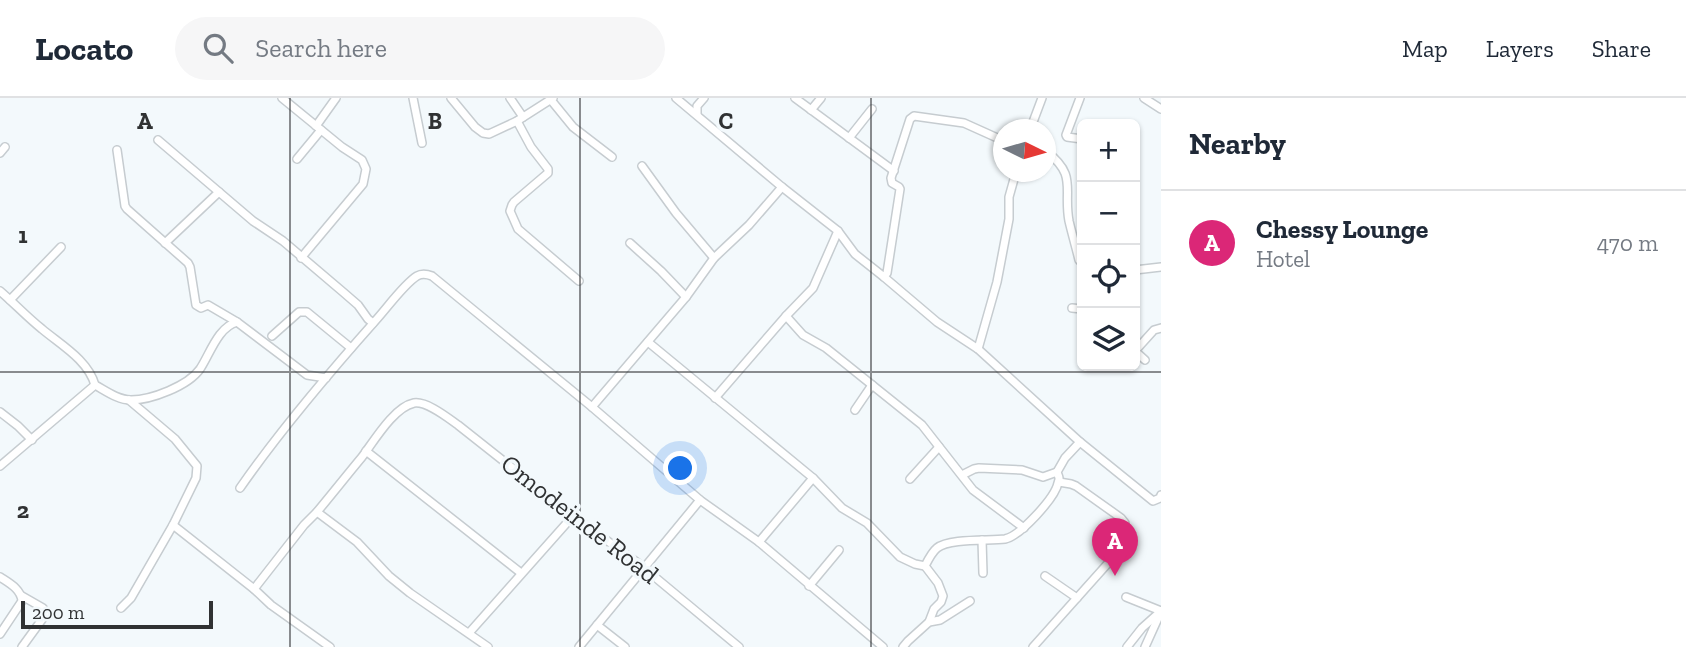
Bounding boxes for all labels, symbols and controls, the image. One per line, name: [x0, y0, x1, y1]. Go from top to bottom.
search box: [175, 17, 665, 80]
text: Locato: [35, 29, 133, 68]
icon: search: [199, 29, 237, 67]
text: Search here: [255, 32, 387, 64]
text: Map: [1402, 34, 1448, 63]
text: Layers: [1486, 34, 1554, 63]
text: Share: [1592, 34, 1651, 63]
text: A: [137, 107, 153, 135]
text: B: [428, 107, 442, 135]
text: C: [719, 107, 733, 135]
north arrow: [993, 119, 1056, 182]
map controls: [1077, 119, 1140, 371]
button: +: [1077, 119, 1140, 182]
text: Nearby: [1189, 126, 1286, 162]
button: −: [1077, 182, 1140, 245]
text: Chessy Lounge: [1256, 213, 1428, 245]
text: 1: [18, 221, 28, 249]
text: A: [1204, 229, 1220, 257]
text: 470 m: [1597, 229, 1658, 257]
button: locate: [1077, 245, 1140, 308]
text: Hotel: [1256, 245, 1310, 273]
button: layers: [1077, 308, 1140, 371]
street label: Omodeinde Road: [495, 447, 665, 591]
your location: [663, 451, 697, 485]
text: 2: [17, 496, 29, 524]
pin: A: [1092, 518, 1138, 576]
scale bar: [21, 598, 214, 630]
text: 200 m: [32, 601, 84, 624]

